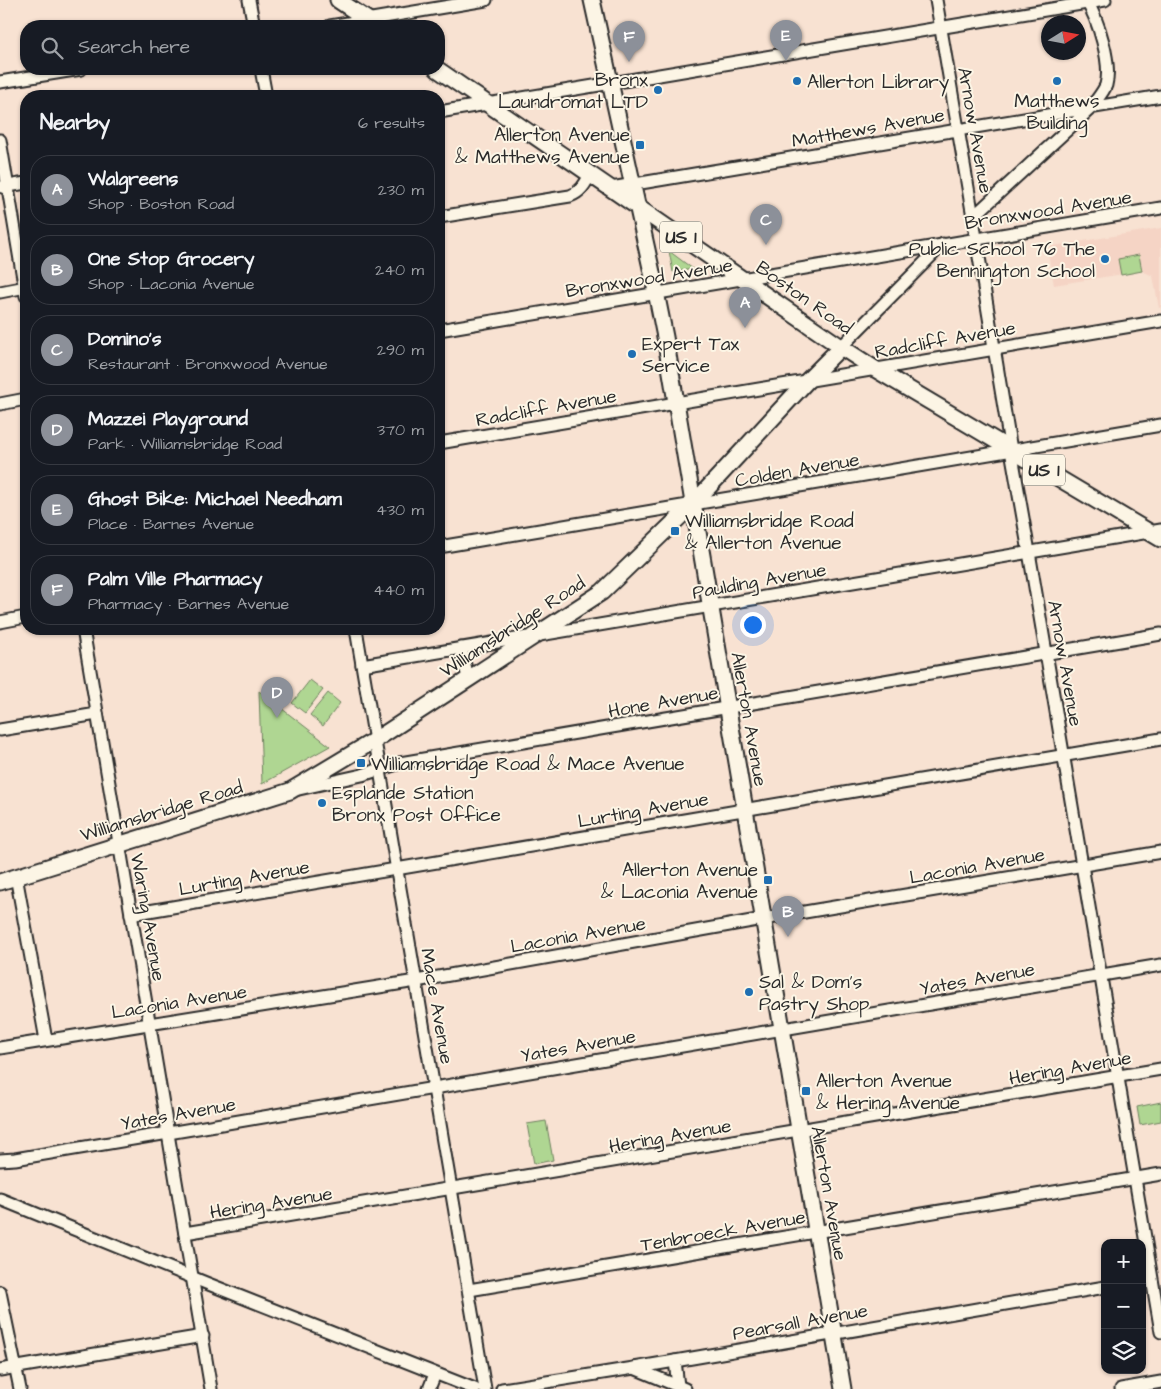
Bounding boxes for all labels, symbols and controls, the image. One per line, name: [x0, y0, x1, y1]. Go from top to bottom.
north arrow: [1041, 15, 1086, 60]
search box: [20, 20, 445, 75]
pin: E: [770, 20, 802, 61]
pin: F: [613, 21, 645, 62]
icon: search: [38, 34, 66, 62]
text: Search here: [78, 34, 190, 61]
street label: Arnow Avenue: [950, 65, 999, 195]
place label: Bronx Laundromat LTD: [498, 67, 648, 116]
place label: Allerton Library: [807, 69, 950, 97]
marker: Allerton Library: [791, 75, 803, 87]
marker: Matthews Building: [1051, 75, 1063, 87]
marker: Bronx Laundromat LTD: [652, 84, 664, 96]
place label: Matthews Building: [1014, 88, 1100, 138]
street label: Matthews Avenue: [790, 102, 947, 155]
text: Nearby: [40, 108, 110, 137]
text: 6 results: [358, 112, 425, 134]
place label: Allerton Avenue & Matthews Avenue: [455, 122, 630, 171]
marker: Allerton Avenue & Matthews Avenue: [634, 139, 646, 151]
text: Walgreens: [88, 166, 178, 193]
text: A: [52, 179, 62, 201]
text: 230 m: [378, 179, 424, 201]
street label: Bronxwood Avenue: [963, 184, 1134, 237]
text: Shop · Boston Road: [88, 193, 234, 215]
pin: C: [750, 204, 782, 245]
road number: US 1: [660, 222, 702, 252]
place label: Public School 76 The Bennington School: [909, 236, 1095, 286]
text: One Stop Grocery: [88, 246, 254, 273]
street label: Bronxwood Avenue: [564, 252, 735, 305]
marker: Public School 76 The Bennington School: [1099, 253, 1111, 265]
street label: Boston Road: [750, 255, 858, 342]
text: B: [51, 259, 63, 281]
text: 240 m: [375, 259, 424, 281]
text: Shop · Laconia Avenue: [88, 273, 254, 295]
pin: A: [729, 287, 761, 328]
street label: Radcliff Avenue: [873, 315, 1018, 366]
text: Domino's: [88, 326, 161, 353]
place label: Expert Tax Service: [642, 331, 739, 380]
text: C: [51, 339, 63, 361]
text: 290 m: [377, 339, 424, 361]
marker: Expert Tax Service: [626, 348, 638, 360]
text: Restaurant · Bronxwood Avenue: [88, 353, 328, 375]
street label: Radcliff Avenue: [474, 383, 619, 434]
text: Mazzei Playground: [88, 406, 248, 433]
text: D: [52, 419, 62, 441]
text: 370 m: [377, 419, 424, 441]
text: Park · Williamsbridge Road: [88, 433, 282, 455]
street label: Colden Avenue: [733, 446, 862, 495]
road number: US 1: [1023, 454, 1065, 486]
text: Ghost Bike: Michael Needham: [88, 486, 342, 513]
text: E: [52, 499, 62, 521]
text: 430 m: [376, 499, 424, 521]
place label: Williamsbridge Road & Allerton Avenue: [685, 508, 854, 557]
text: Place · Barnes Avenue: [88, 513, 254, 535]
marker: Williamsbridge Road & Allerton Avenue: [669, 525, 681, 537]
street label: Paulding Avenue: [690, 556, 829, 608]
text: Palm Ville Pharmacy: [88, 566, 262, 593]
street label: Williamsbridge Road: [435, 570, 592, 685]
text: F: [51, 579, 63, 601]
text: 440 m: [373, 579, 424, 601]
text: Pharmacy · Barnes Avenue: [88, 593, 289, 615]
street label: Arnow Avenue: [1040, 598, 1089, 728]
your location: [740, 612, 766, 638]
street label: Allerton Avenue: [723, 650, 774, 789]
pin: D: [261, 677, 293, 718]
street label: Hone Avenue: [606, 680, 720, 725]
place label: Williamsbridge Road & Mace Avenue: [371, 751, 685, 779]
marker: Williamsbridge Road & Mace Avenue: [355, 757, 367, 769]
street label: Williamsbridge Road: [77, 774, 247, 850]
place label: Esplande Station Bronx Post Office: [332, 780, 501, 829]
street label: Lurting Avenue: [576, 786, 711, 836]
marker: Esplande Station Bronx Post Office: [316, 797, 328, 809]
street label: Laconia Avenue: [907, 841, 1047, 892]
street label: Waring Avenue: [122, 851, 172, 984]
street label: Lurting Avenue: [177, 854, 312, 904]
place label: Allerton Avenue & Laconia Avenue: [601, 857, 758, 906]
marker: Allerton Avenue & Laconia Avenue: [762, 874, 774, 886]
pin: B: [772, 896, 804, 937]
street label: Laconia Avenue: [508, 910, 648, 961]
street label: Mace Avenue: [413, 946, 460, 1066]
street label: Yates Avenue: [917, 956, 1037, 1003]
place label: Sal & Dom's Pastry Shop: [759, 969, 870, 1019]
street label: Laconia Avenue: [110, 978, 249, 1027]
marker: Sal & Dom's Pastry Shop: [743, 986, 755, 998]
street label: Yates Avenue: [518, 1023, 638, 1070]
street label: Hering Avenue: [1007, 1044, 1134, 1094]
place label: Allerton Avenue & Hering Avenue: [816, 1068, 960, 1118]
marker: Allerton Avenue & Hering Avenue: [800, 1085, 812, 1097]
street label: Yates Avenue: [118, 1091, 238, 1138]
street label: Hering Avenue: [607, 1112, 734, 1162]
street label: Allerton Avenue: [803, 1124, 854, 1263]
street label: Hering Avenue: [208, 1180, 335, 1227]
street label: Tenbroeck Avenue: [639, 1204, 808, 1259]
map controls: [1101, 1239, 1146, 1374]
button: +: [1101, 1239, 1146, 1284]
button: −: [1101, 1284, 1146, 1329]
street label: Pearsall Avenue: [730, 1297, 870, 1348]
button: layers: [1101, 1329, 1146, 1374]

